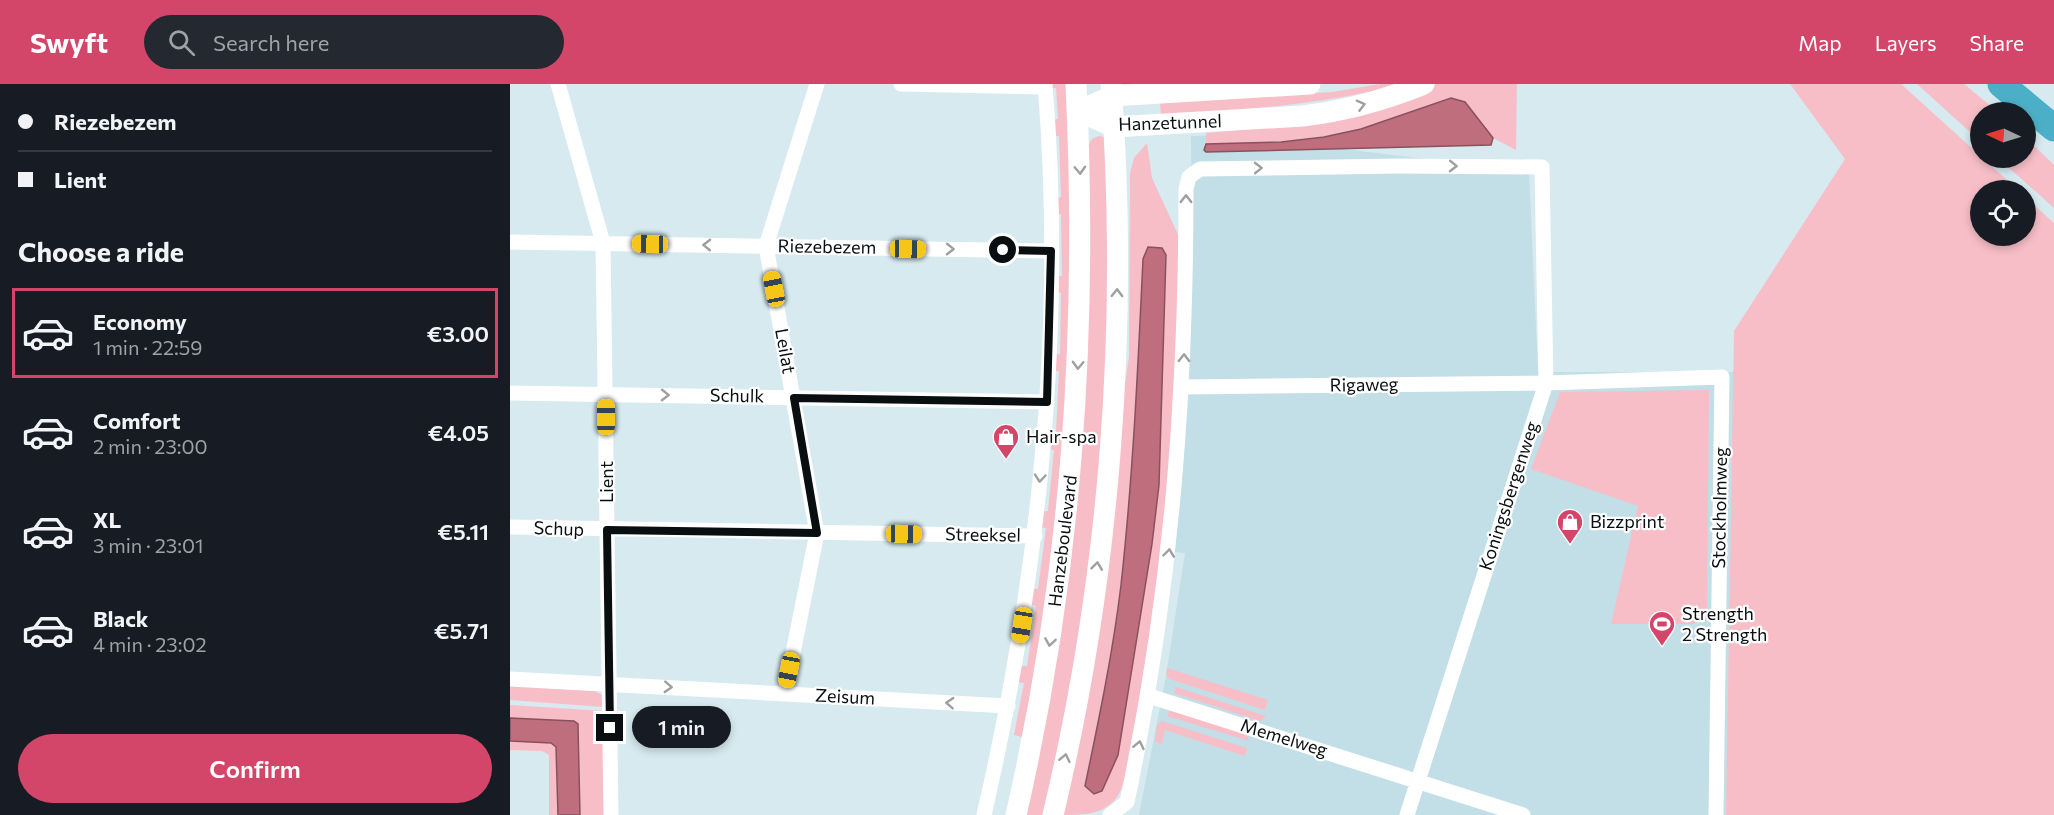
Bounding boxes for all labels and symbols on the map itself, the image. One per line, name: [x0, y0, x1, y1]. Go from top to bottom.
one-way arrow: [1356, 100, 1366, 113]
north arrow: [1970, 102, 2036, 168]
street label: Hanzetunnel: [1118, 109, 1222, 135]
one-way arrow: [1449, 160, 1458, 173]
one-way arrow: [1254, 162, 1263, 174]
one-way arrow: [1074, 165, 1086, 174]
one-way arrow: [1180, 194, 1192, 203]
street label: Riezebezem: [777, 234, 877, 258]
car: [632, 235, 668, 253]
route start: [989, 236, 1016, 263]
one-way arrow: [703, 239, 712, 251]
car: [890, 240, 926, 258]
one-way arrow: [946, 243, 955, 256]
car: [762, 270, 786, 308]
one-way arrow: [1111, 288, 1123, 297]
street label: Leilat: [771, 326, 801, 375]
one-way arrow: [1178, 354, 1190, 363]
one-way arrow: [1072, 360, 1085, 369]
street label: Rigaweg: [1329, 372, 1399, 396]
street label: Schulk: [710, 384, 765, 406]
one-way arrow: [660, 389, 669, 401]
car: [597, 399, 615, 435]
street label: Koningsbergenweg: [1474, 418, 1543, 573]
shop icon: Hair-spa: [991, 422, 1021, 460]
place label: Hair-spa: [1026, 425, 1097, 447]
street label: Stockholmweg: [1707, 447, 1731, 569]
street label: Lient: [595, 461, 617, 503]
one-way arrow: [1034, 474, 1047, 483]
street label: Hanzeboulevard: [1043, 474, 1081, 608]
shop icon: Bizzprint: [1555, 507, 1585, 545]
place label: Bizzprint: [1590, 510, 1664, 532]
street label: Schup: [533, 516, 585, 540]
street label: Streeksel: [945, 522, 1021, 546]
car: [886, 525, 922, 543]
one-way arrow: [1163, 548, 1175, 557]
one-way arrow: [1090, 561, 1103, 570]
place label: Strength 2 Strength: [1682, 602, 1767, 645]
car: [1010, 606, 1034, 644]
sports icon: Strength 2 Strength: [1647, 609, 1677, 647]
one-way arrow: [1045, 637, 1057, 647]
car: [777, 651, 801, 689]
one-way arrow: [663, 681, 672, 694]
street label: Zeisum: [814, 683, 876, 709]
one-way arrow: [945, 696, 954, 709]
callout: 1 min: [631, 707, 730, 749]
street label: Memelweg: [1238, 713, 1331, 761]
route end: [596, 714, 623, 741]
one-way arrow: [1132, 740, 1145, 750]
one-way arrow: [1058, 753, 1071, 763]

